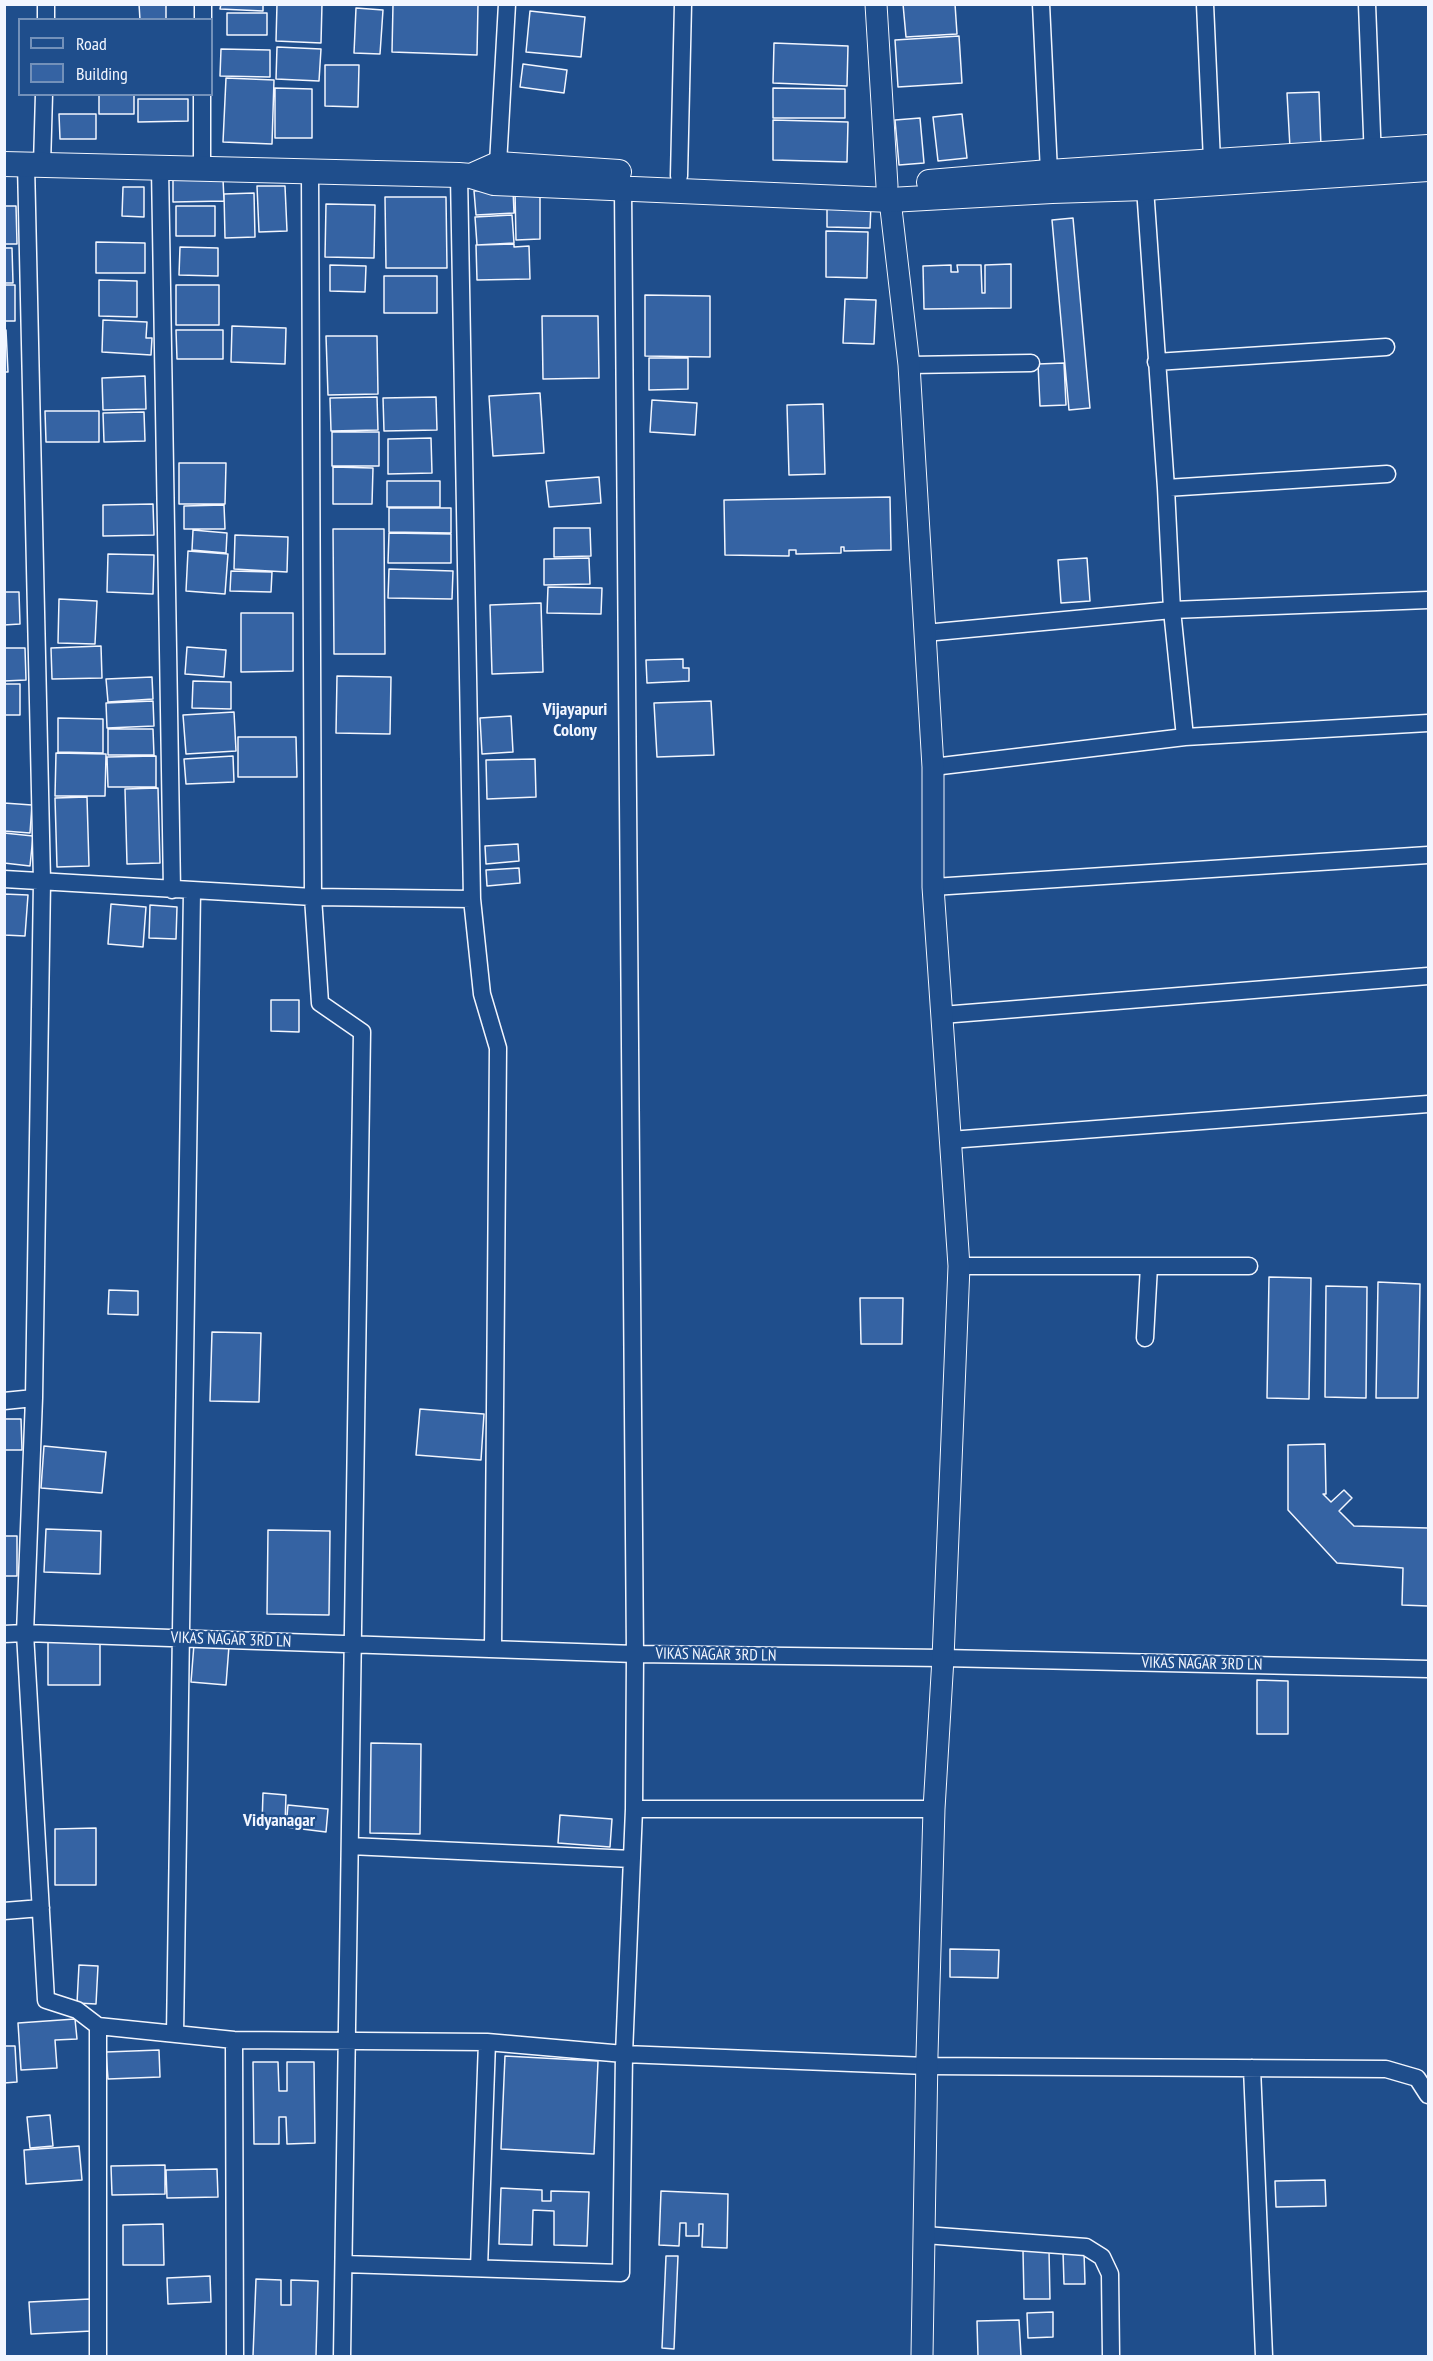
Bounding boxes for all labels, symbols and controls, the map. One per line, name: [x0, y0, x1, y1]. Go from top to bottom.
legend: [18, 18, 213, 96]
text: Road: [76, 32, 107, 55]
text: Building: [76, 62, 128, 85]
district label: Vijayapuri Colony: [543, 699, 607, 742]
street label: VIKAS NAGAR 3RD LN: [170, 1628, 292, 1652]
street label: VIKAS NAGAR 3RD LN: [655, 1644, 777, 1666]
street label: VIKAS NAGAR 3RD LN: [1141, 1653, 1263, 1675]
district label: Vidyanagar: [243, 1810, 315, 1832]

